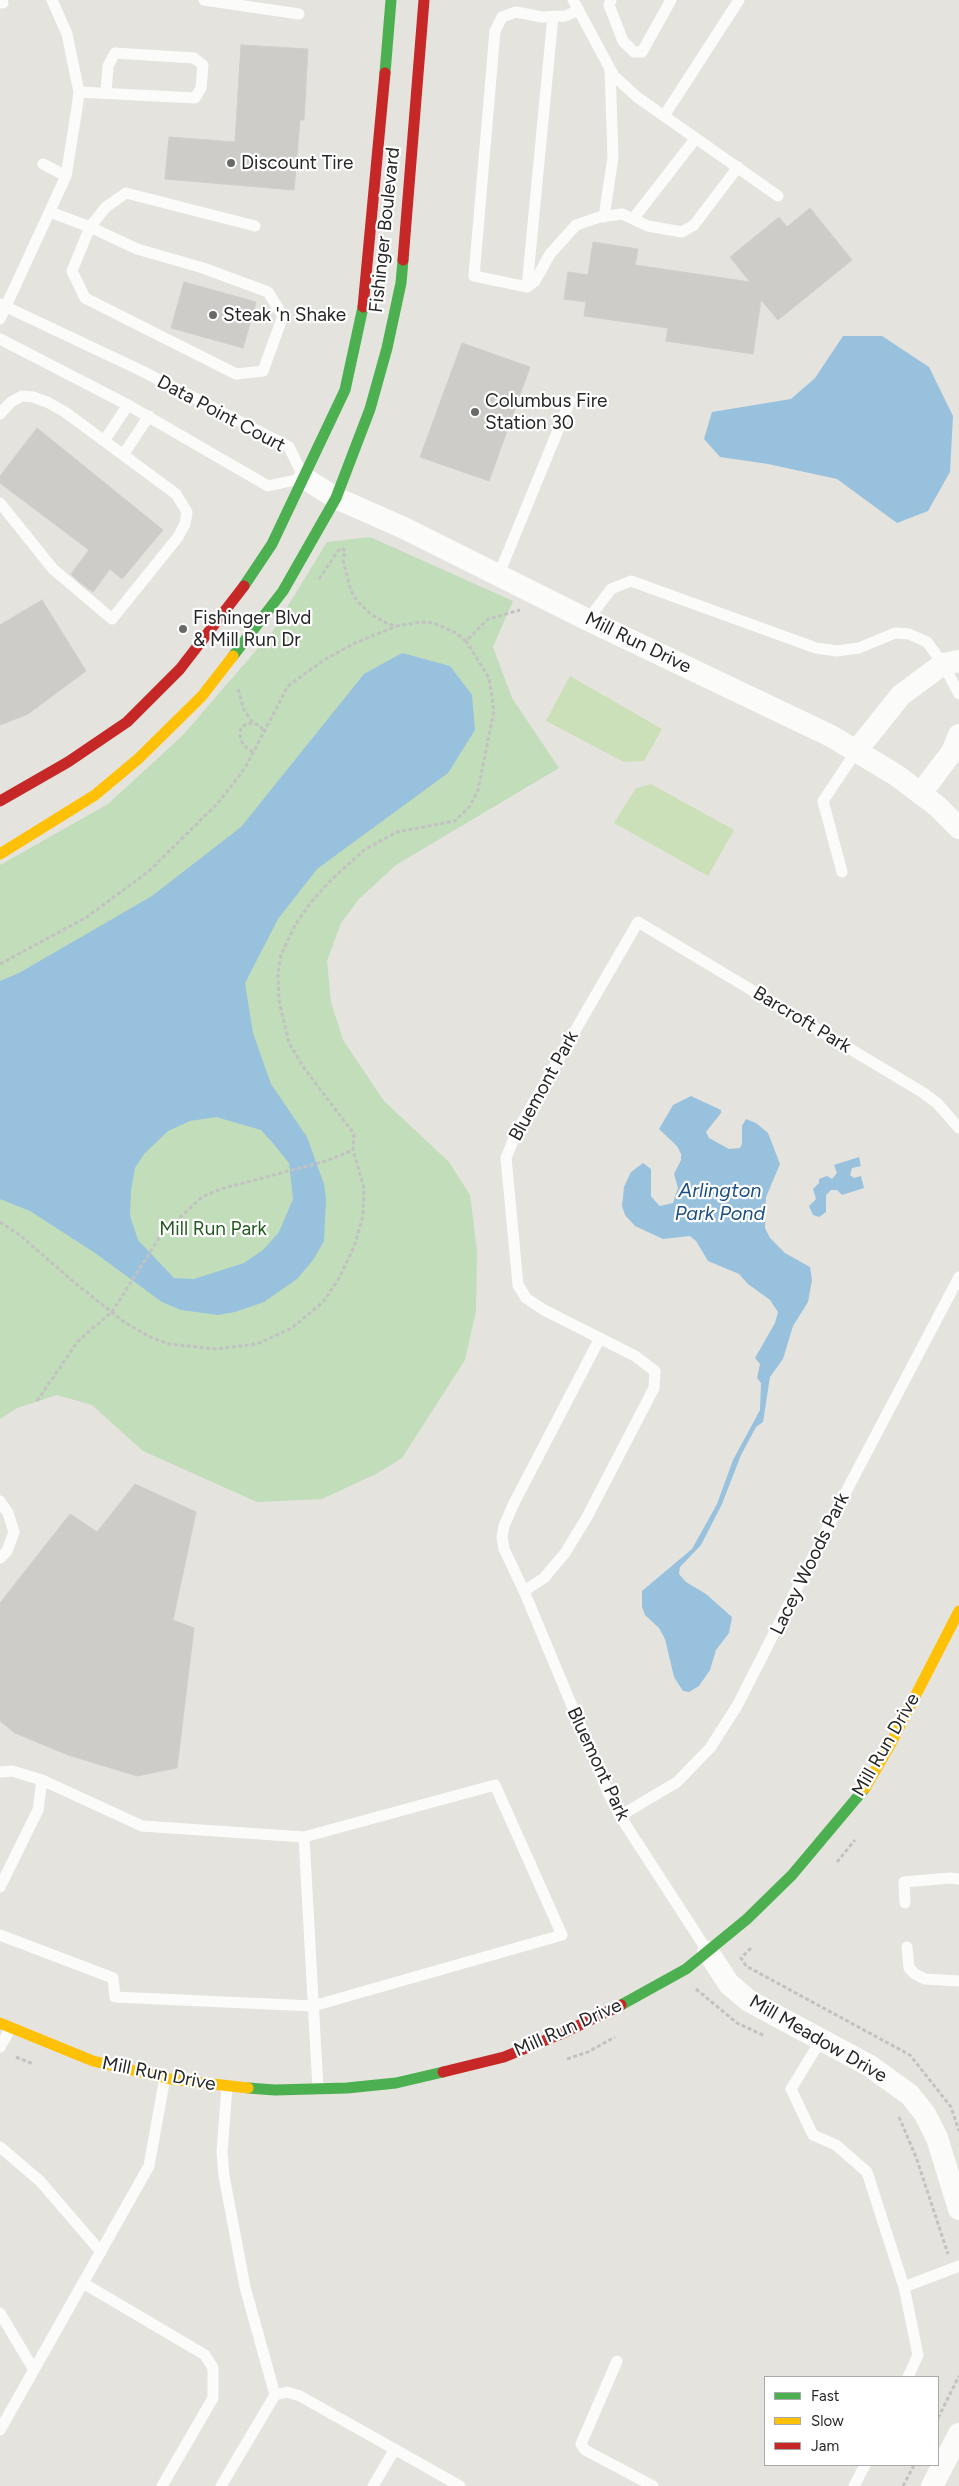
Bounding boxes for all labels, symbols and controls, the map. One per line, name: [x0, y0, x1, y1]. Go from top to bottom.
street label: Fishinger Boulevard: [365, 146, 405, 314]
place label: Discount Tire: [241, 152, 353, 174]
marker: Discount Tire: [225, 157, 237, 169]
place label: Steak 'n Shake: [223, 304, 346, 326]
marker: Steak 'n Shake: [207, 309, 219, 321]
street label: Data Point Court: [153, 371, 289, 457]
place label: Columbus Fire Station 30: [485, 390, 607, 434]
marker: Columbus Fire Station 30: [469, 406, 481, 418]
place label: Fishinger Blvd & Mill Run Dr: [193, 607, 311, 651]
street label: Mill Run Drive: [581, 607, 695, 679]
marker: Fishinger Blvd & Mill Run Dr: [177, 623, 189, 635]
street label: Barcroft Park: [749, 982, 855, 1058]
street label: Bluemont Park: [504, 1027, 584, 1145]
water label: Arlington Park Pond: [675, 1179, 765, 1226]
park label: Mill Run Park: [159, 1218, 267, 1240]
street label: Lacey Woods Park: [766, 1489, 854, 1639]
street label: Mill Run Drive: [847, 1689, 925, 1801]
street label: Bluemont Park: [562, 1704, 634, 1824]
street label: Mill Meadow Drive: [745, 1990, 891, 2088]
street label: Mill Run Drive: [511, 1994, 625, 2062]
street label: Mill Run Drive: [100, 2052, 218, 2096]
legend: [764, 2376, 939, 2466]
text: Fast: [811, 2387, 839, 2405]
text: Slow: [811, 2412, 844, 2430]
text: Jam: [811, 2437, 839, 2455]

